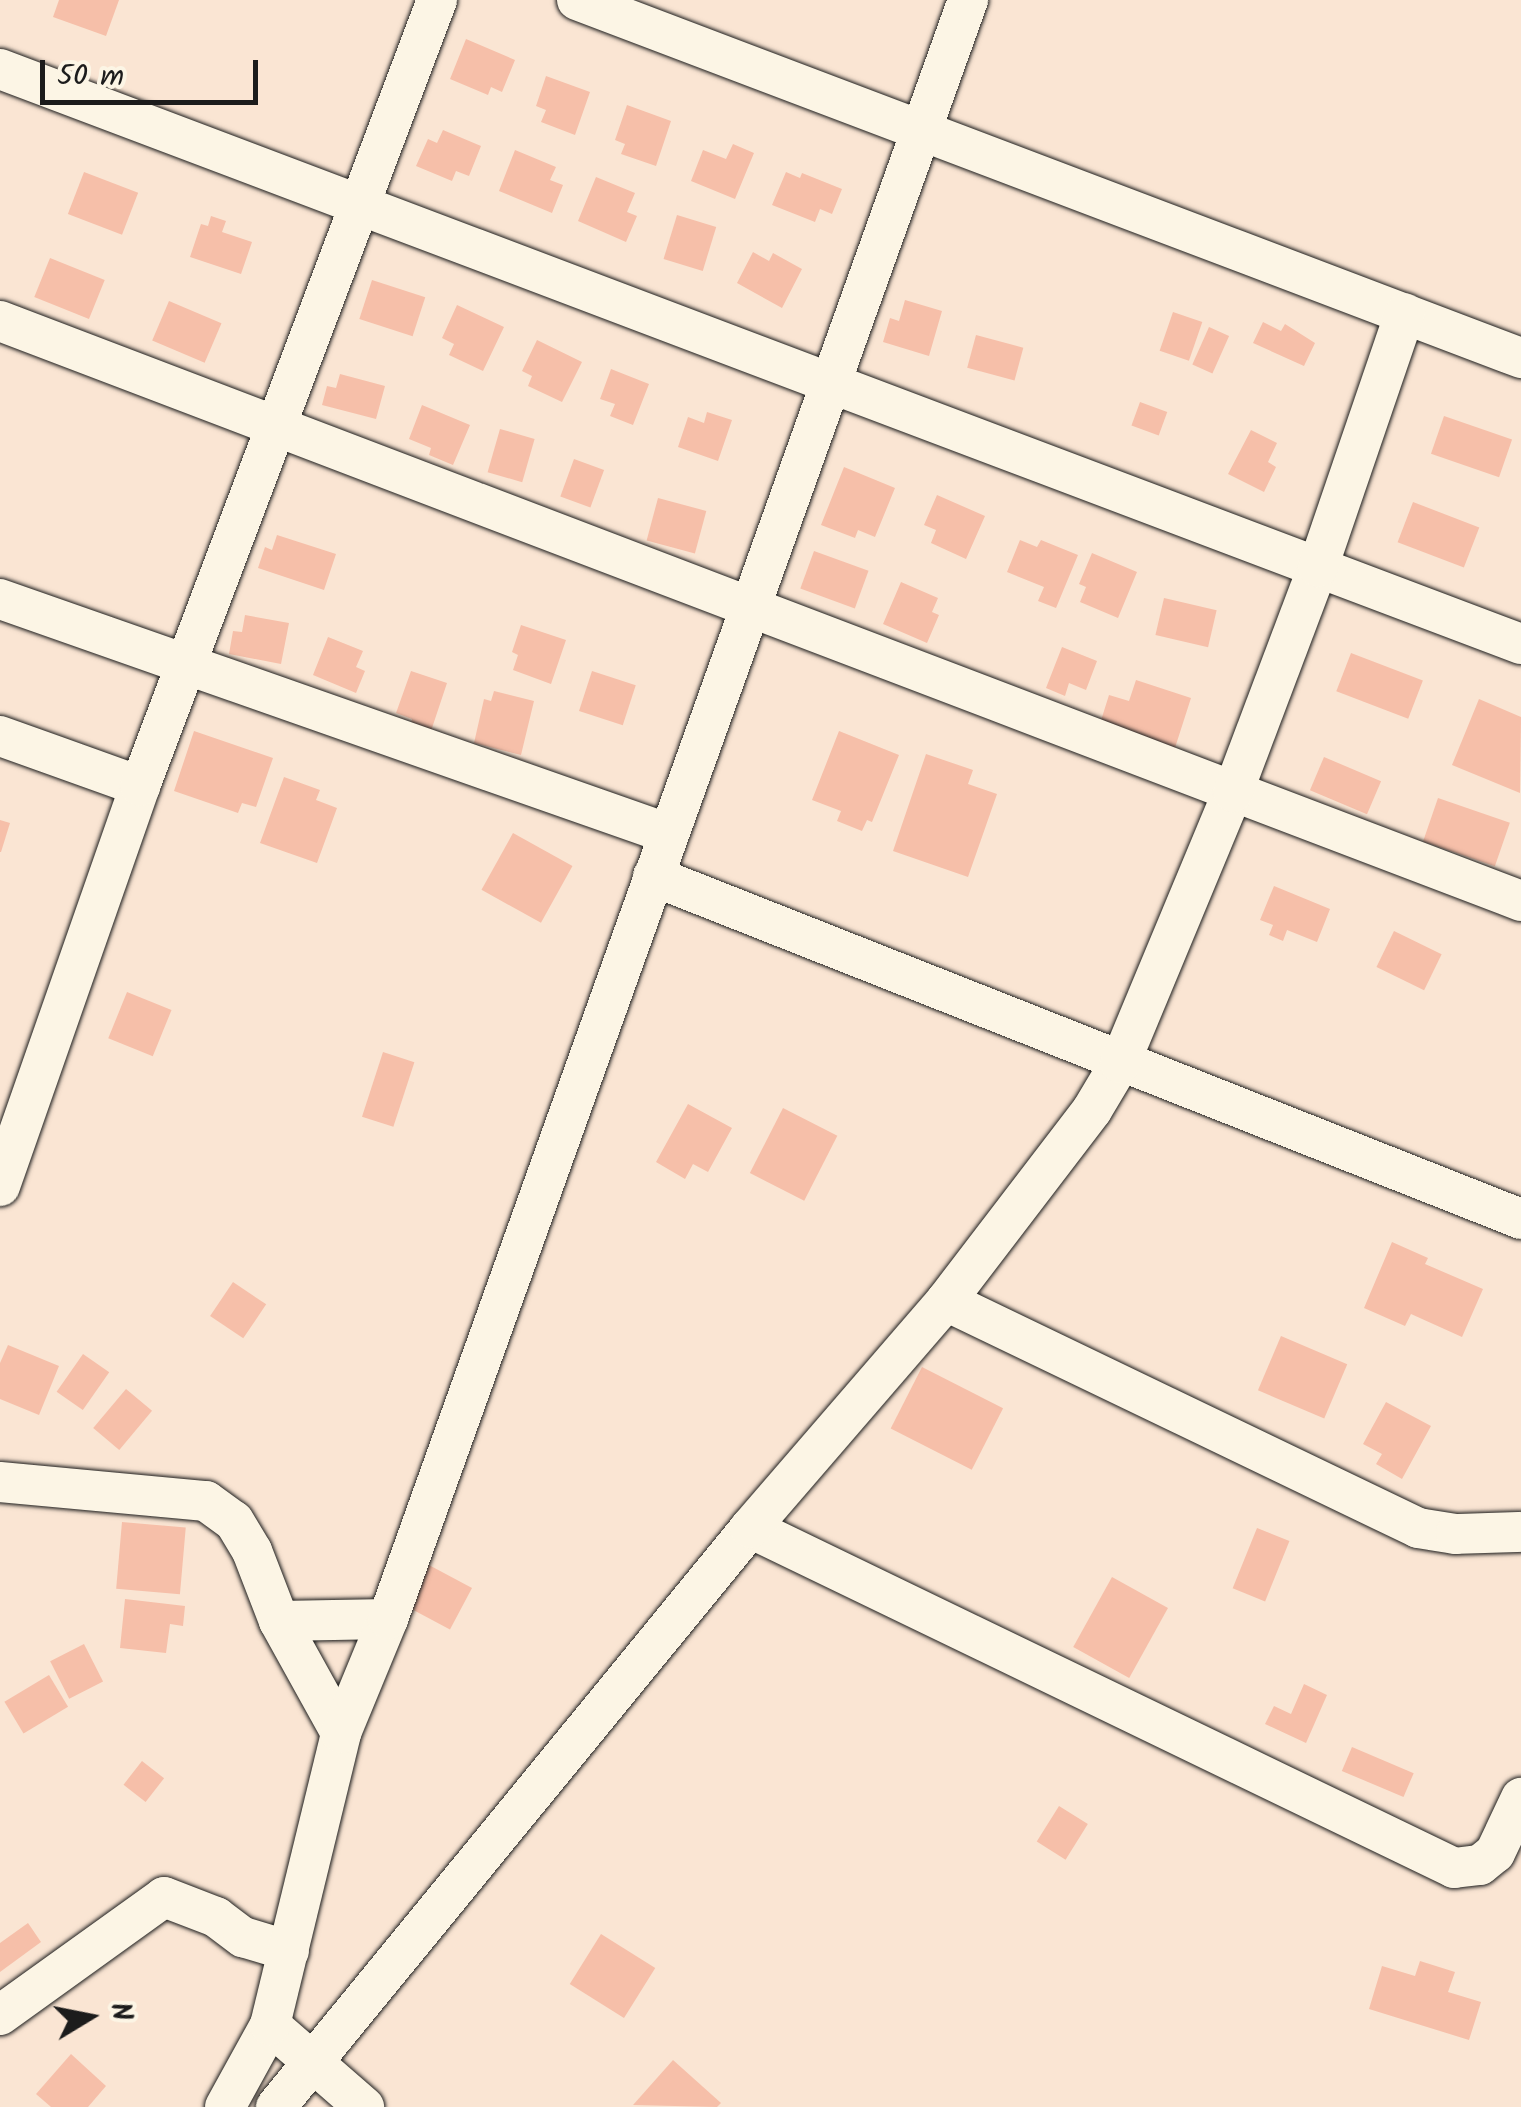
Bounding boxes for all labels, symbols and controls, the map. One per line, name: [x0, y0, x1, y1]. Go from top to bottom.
scale bar: [45, 40, 262, 102]
text: 50 m: [57, 53, 124, 101]
north arrow: [40, 1967, 140, 2067]
text: N: [96, 1999, 144, 2024]

